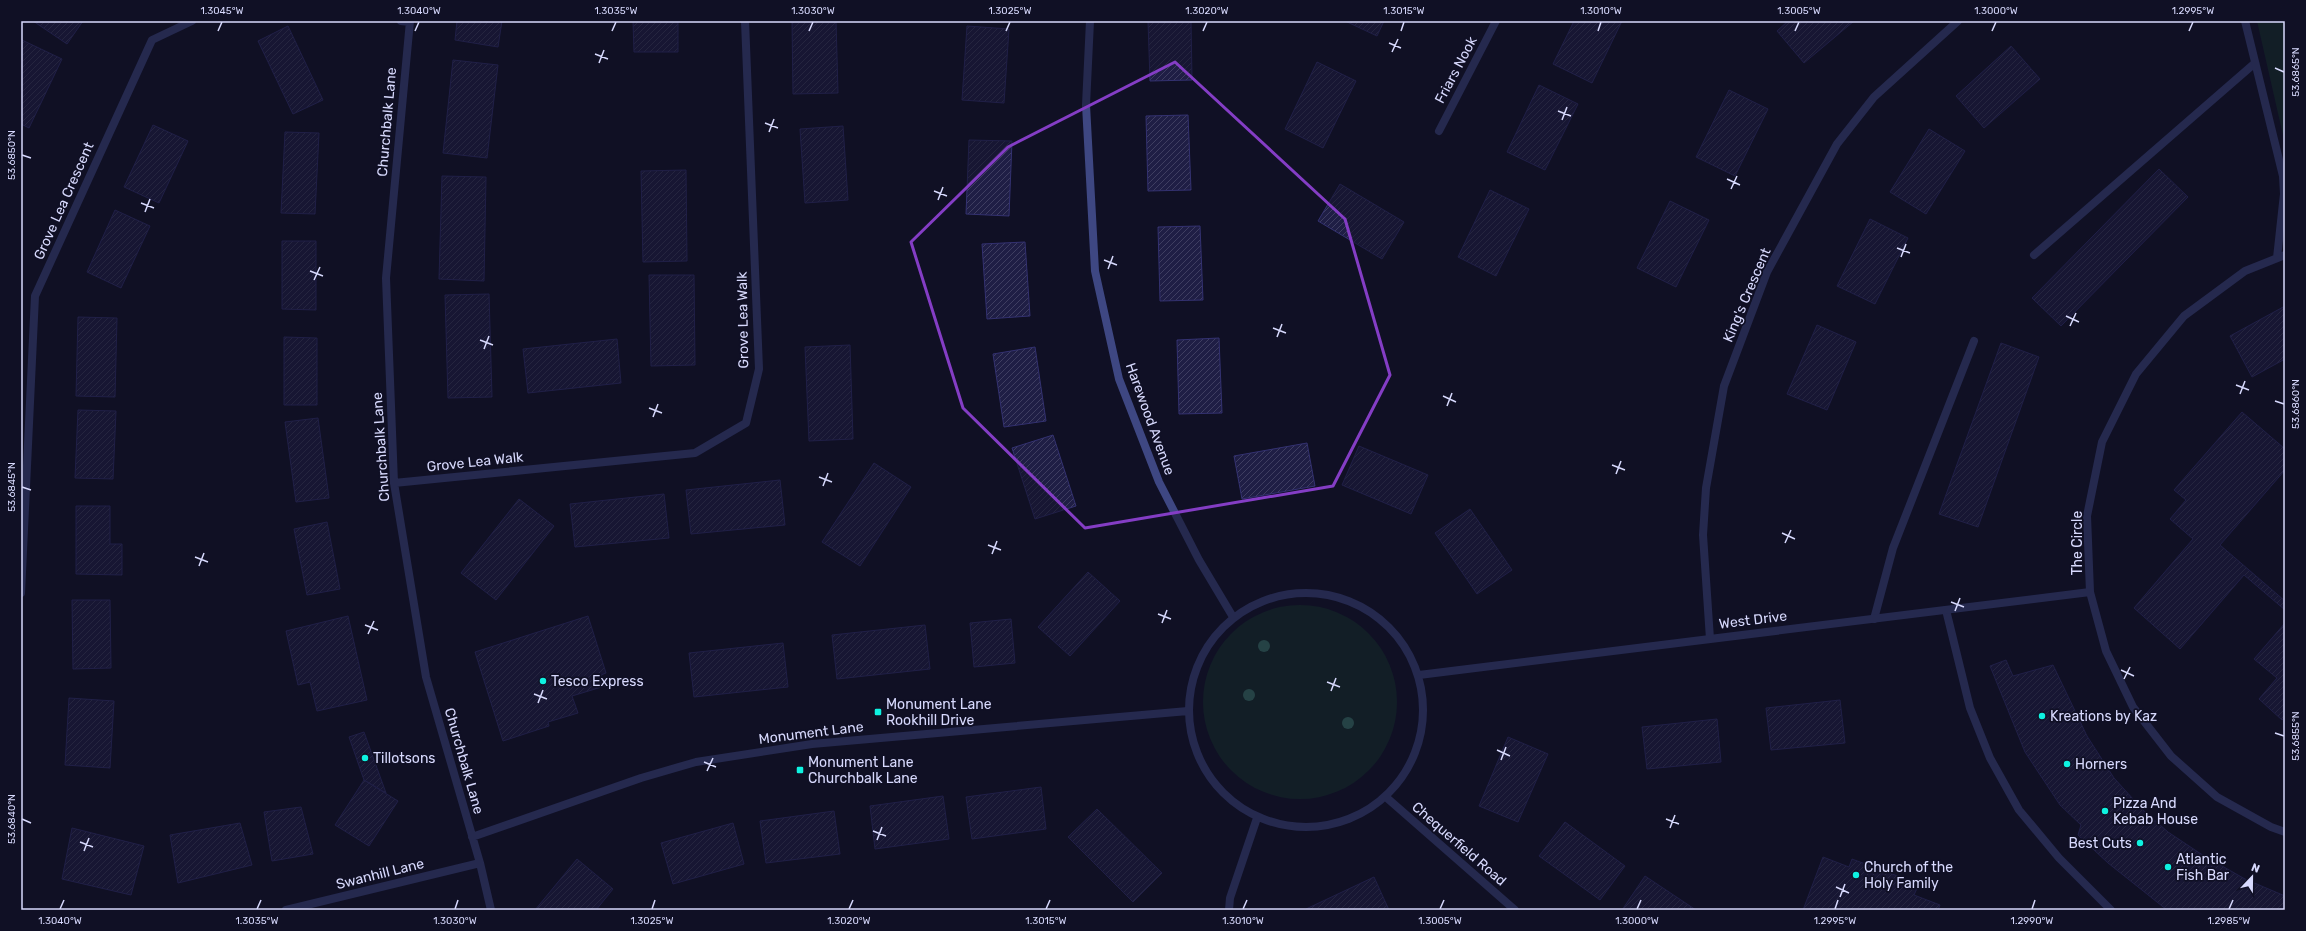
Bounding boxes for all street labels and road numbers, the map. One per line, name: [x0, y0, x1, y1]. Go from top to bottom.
street label: Friars Nook: [1431, 33, 1481, 106]
street label: Churchbalk Lane: [374, 67, 400, 177]
street label: Grove Lea Crescent: [30, 139, 98, 262]
street label: King's Crescent: [1719, 245, 1775, 345]
street label: Grove Lea Walk: [734, 271, 752, 369]
street label: Harewood Avenue: [1122, 361, 1178, 478]
street label: Churchbalk Lane: [369, 392, 393, 502]
street label: Grove Lea Walk: [426, 448, 525, 476]
street label: The Circle: [2069, 511, 2086, 575]
street label: West Drive: [1718, 607, 1788, 633]
street label: Churchbalk Lane: [441, 706, 487, 816]
street label: Monument Lane: [758, 718, 865, 748]
street label: Chequerfield Road: [1408, 798, 1510, 890]
street label: Swanhill Lane: [334, 855, 426, 893]

